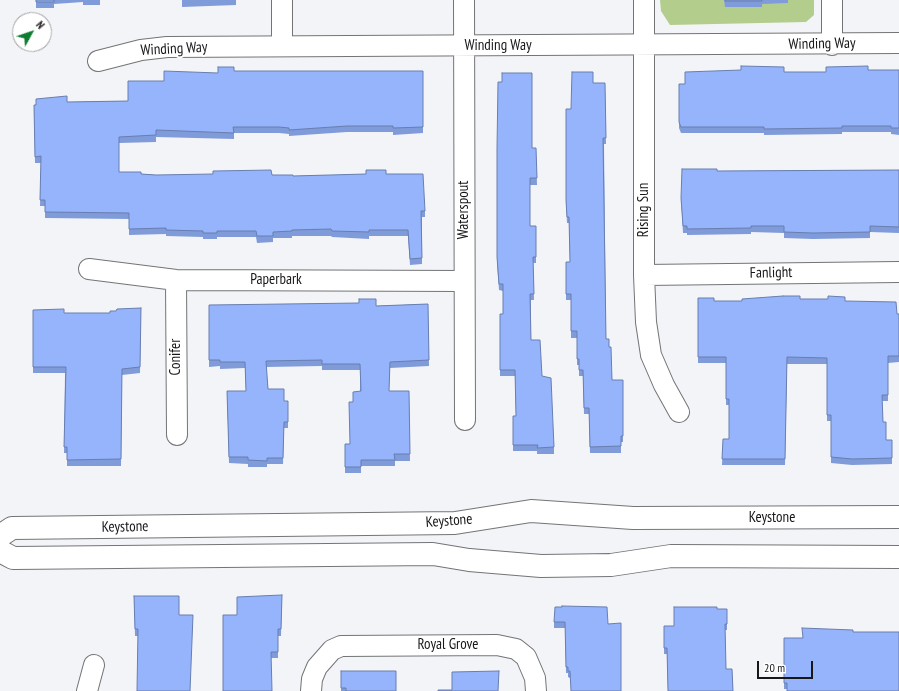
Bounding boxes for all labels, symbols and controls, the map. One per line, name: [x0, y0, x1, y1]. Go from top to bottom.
north arrow: [12, 12, 52, 52]
text: N: [33, 18, 48, 32]
street label: Winding Way: [788, 34, 856, 54]
street label: Winding Way: [464, 37, 532, 55]
street label: Winding Way: [140, 38, 208, 60]
street label: Waterspout: [455, 181, 473, 239]
street label: Rising Sun: [635, 183, 653, 237]
street label: Fanlight: [749, 264, 793, 282]
street label: Paperbark: [250, 271, 302, 289]
street label: Conifer: [167, 339, 185, 375]
street label: Keystone: [749, 509, 795, 527]
street label: Keystone: [425, 510, 473, 532]
street label: Keystone: [101, 518, 149, 536]
street label: Royal Grove: [417, 636, 479, 654]
scale bar: [759, 653, 815, 679]
text: 20 m: [764, 660, 785, 675]

